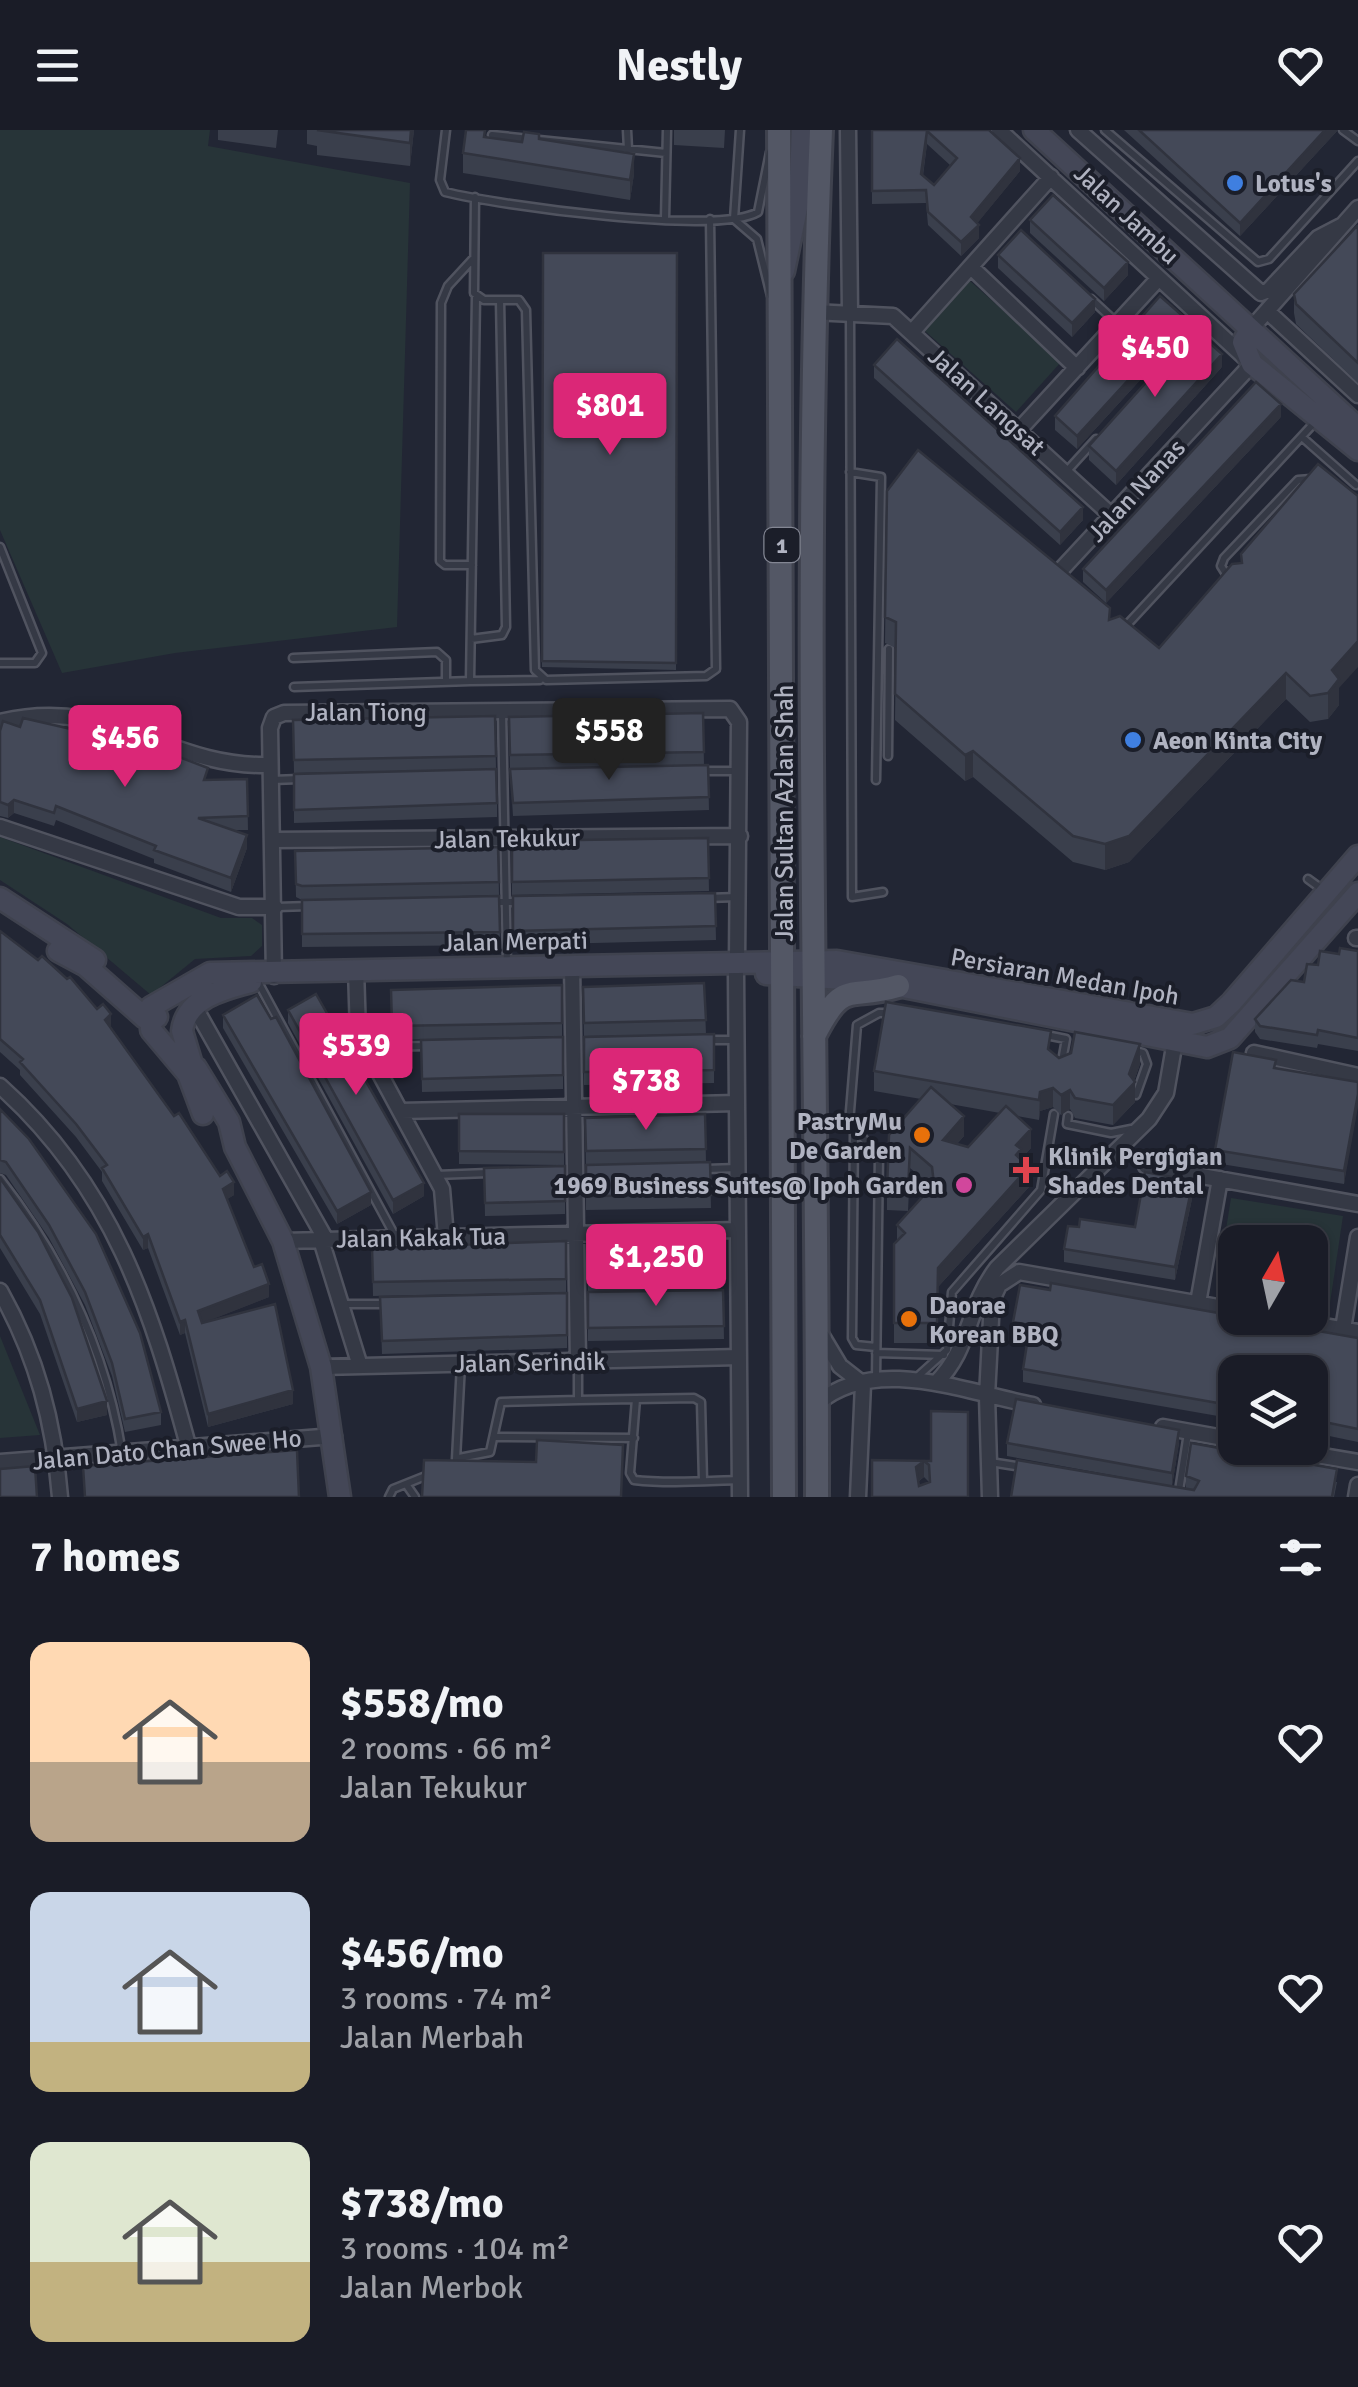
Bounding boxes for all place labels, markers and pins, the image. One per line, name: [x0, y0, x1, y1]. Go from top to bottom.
place label: Lotus's: [1255, 168, 1332, 199]
marker: Lotus's: [1224, 172, 1246, 194]
pin: $450: [1096, 315, 1214, 400]
pin: $801: [551, 373, 669, 458]
pin: $558: [550, 698, 668, 783]
pin: $456: [66, 705, 184, 790]
place label: Aeon Kinta City: [1153, 725, 1323, 756]
marker: Aeon Kinta City: [1122, 729, 1144, 751]
pin: $539: [297, 1013, 415, 1098]
pin: $738: [587, 1048, 705, 1133]
place label: PastryMu De Garden: [789, 1106, 902, 1166]
marker: PastryMu De Garden: [911, 1124, 933, 1146]
place label: Klinik Pergigian Shades Dental: [1048, 1141, 1223, 1201]
marker: Klinik Pergigian Shades Dental: [1013, 1157, 1039, 1183]
place label: 1969 Business Suites@ Ipoh Garden: [554, 1170, 944, 1201]
marker: 1969 Business Suites@ Ipoh Garden: [953, 1174, 975, 1196]
pin: $1,250: [575, 1224, 737, 1309]
place label: Daorae Korean BBQ: [929, 1290, 1059, 1350]
marker: Daorae Korean BBQ: [898, 1308, 920, 1330]

